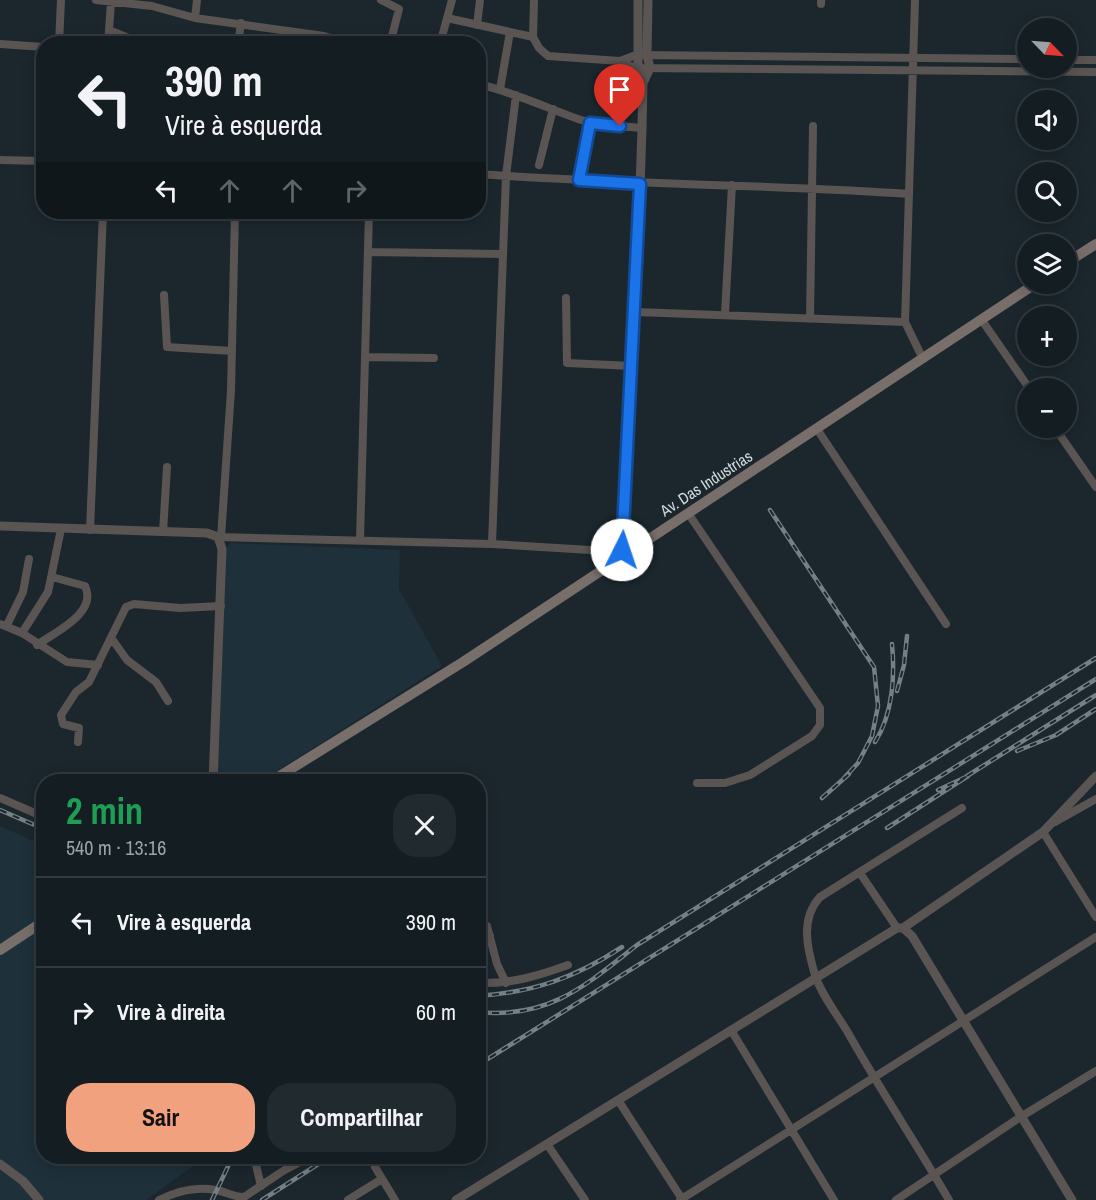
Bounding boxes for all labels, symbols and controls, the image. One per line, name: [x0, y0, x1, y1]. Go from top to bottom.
north arrow: [1017, 18, 1077, 78]
map controls: [1017, 18, 1077, 438]
text: 390 m: [165, 53, 263, 109]
icon: left: [66, 60, 144, 138]
pin: [594, 64, 645, 126]
icon: arrive: [603, 73, 636, 106]
button: sound: [1017, 90, 1077, 150]
text: Vire à esquerda: [165, 107, 322, 143]
button: search: [1017, 162, 1077, 222]
icon: left: [150, 174, 183, 207]
icon: ahead: [213, 174, 246, 207]
icon: ahead: [276, 174, 309, 207]
icon: right: [339, 174, 372, 207]
button: layers: [1017, 234, 1077, 294]
button: +: [1017, 306, 1077, 366]
button: −: [1017, 378, 1077, 438]
street label: Av. Das Industrias: [655, 445, 756, 522]
position arrow: [590, 518, 654, 582]
text: 2 min: [66, 787, 143, 835]
button: close: [393, 794, 456, 857]
text: 540 m · 13:16: [66, 834, 166, 861]
icon: left: [66, 906, 99, 939]
text: Vire à esquerda: [117, 907, 251, 937]
text: 390 m: [406, 907, 456, 937]
icon: right: [66, 996, 99, 1029]
text: Vire à direita: [117, 997, 225, 1027]
text: 60 m: [416, 997, 456, 1027]
button: Sair: [66, 1083, 255, 1152]
button: Compartilhar: [267, 1083, 456, 1152]

